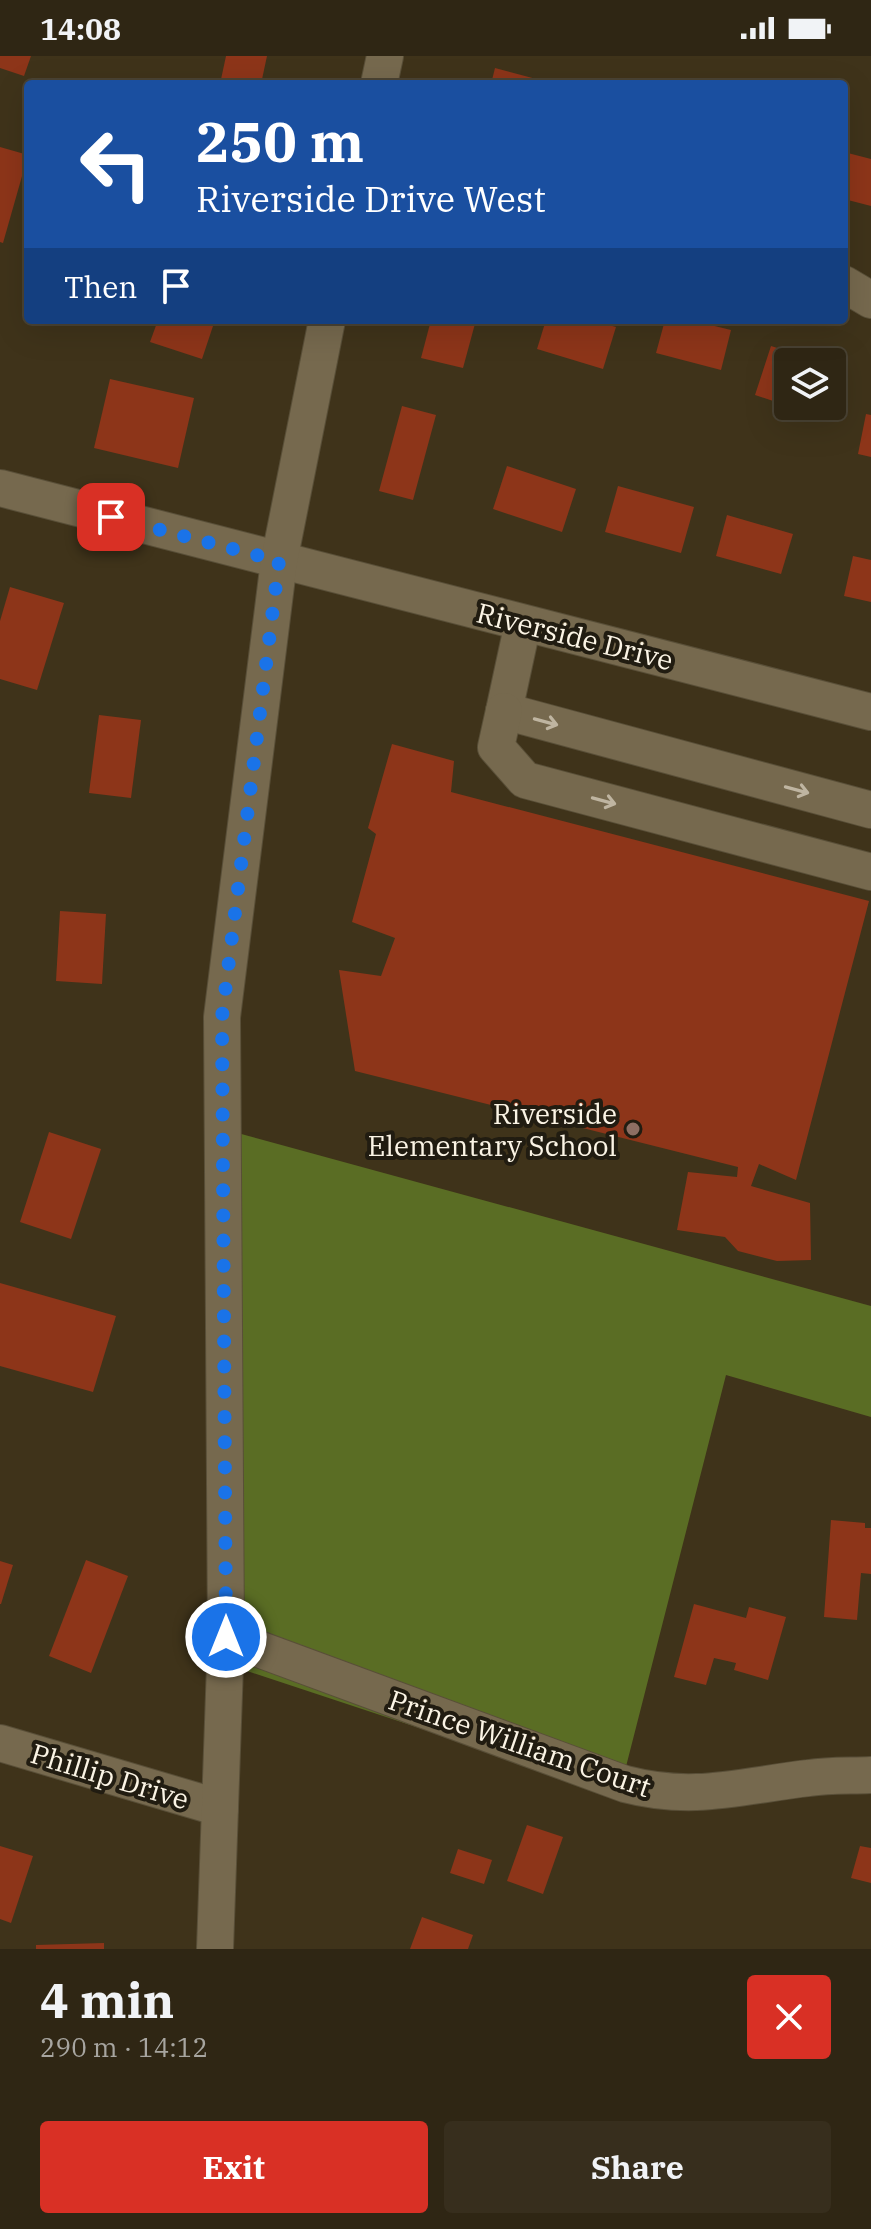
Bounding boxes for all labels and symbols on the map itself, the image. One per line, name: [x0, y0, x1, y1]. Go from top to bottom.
pin: [77, 483, 145, 551]
street label: Riverside Drive: [473, 594, 677, 678]
one-way arrow: [533, 716, 558, 731]
one-way arrow: [784, 783, 810, 798]
one-way arrow: [590, 794, 616, 809]
place label: Riverside Elementary School: [368, 1095, 617, 1164]
marker: Riverside Elementary School: [624, 1120, 642, 1138]
position arrow: [184, 1595, 268, 1679]
street label: Prince William Court: [384, 1681, 656, 1805]
street label: Phillip Drive: [26, 1734, 194, 1818]

